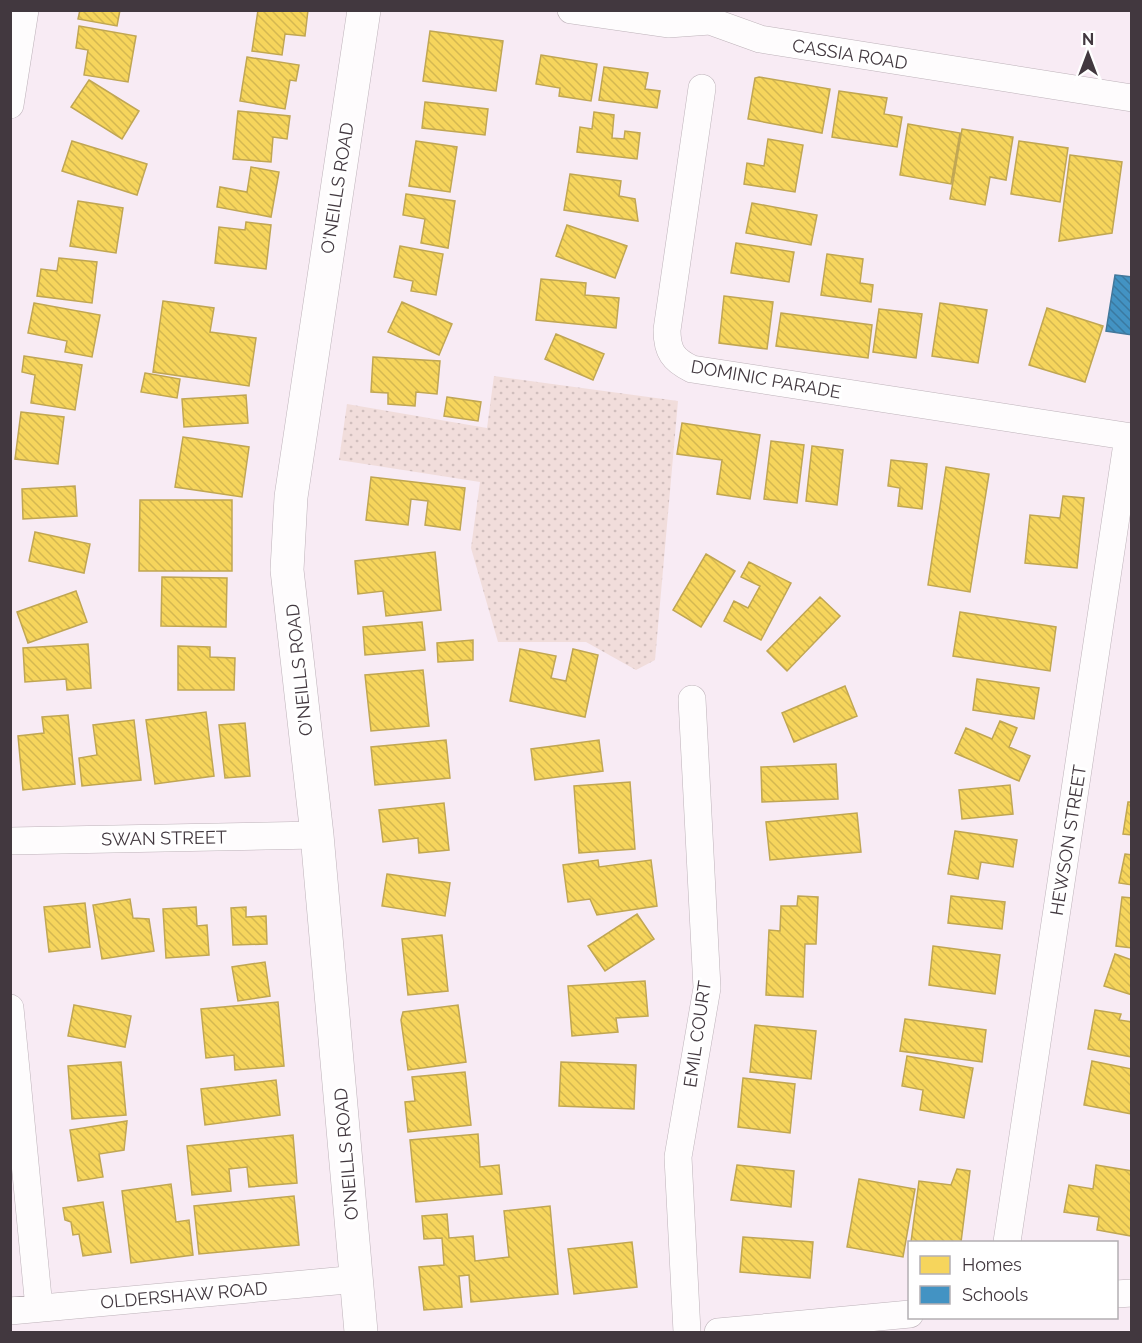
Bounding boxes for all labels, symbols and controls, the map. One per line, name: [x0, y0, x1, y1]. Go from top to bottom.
north arrow: [1058, 24, 1118, 84]
text: N: [1082, 30, 1094, 49]
street label: CASSIA ROAD: [791, 35, 909, 74]
street label: O'NEILLS ROAD: [316, 121, 358, 255]
street label: DOMINIC PARADE: [689, 355, 843, 403]
street label: O'NEILLS ROAD: [282, 603, 316, 737]
street label: HEWSON STREET: [1046, 763, 1090, 917]
street label: SWAN STREET: [101, 826, 227, 850]
street label: EMIL COURT: [679, 979, 715, 1089]
street label: O'NEILLS ROAD: [330, 1087, 362, 1221]
legend: [908, 1241, 1118, 1319]
text: Homes: [962, 1254, 1022, 1275]
street label: OLDERSHAW ROAD: [100, 1277, 268, 1313]
text: Schools: [962, 1284, 1029, 1305]

